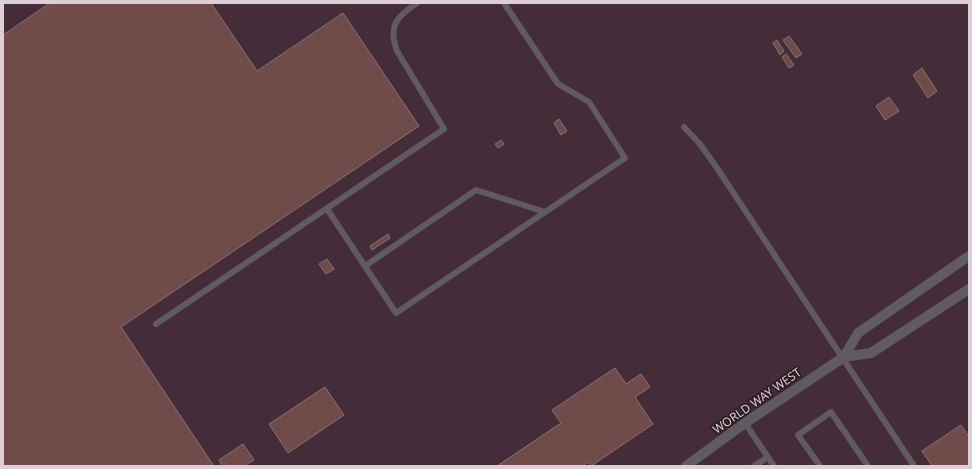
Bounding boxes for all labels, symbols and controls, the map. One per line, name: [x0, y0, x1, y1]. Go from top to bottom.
street label: WORLD WAY WEST: [709, 363, 805, 438]

